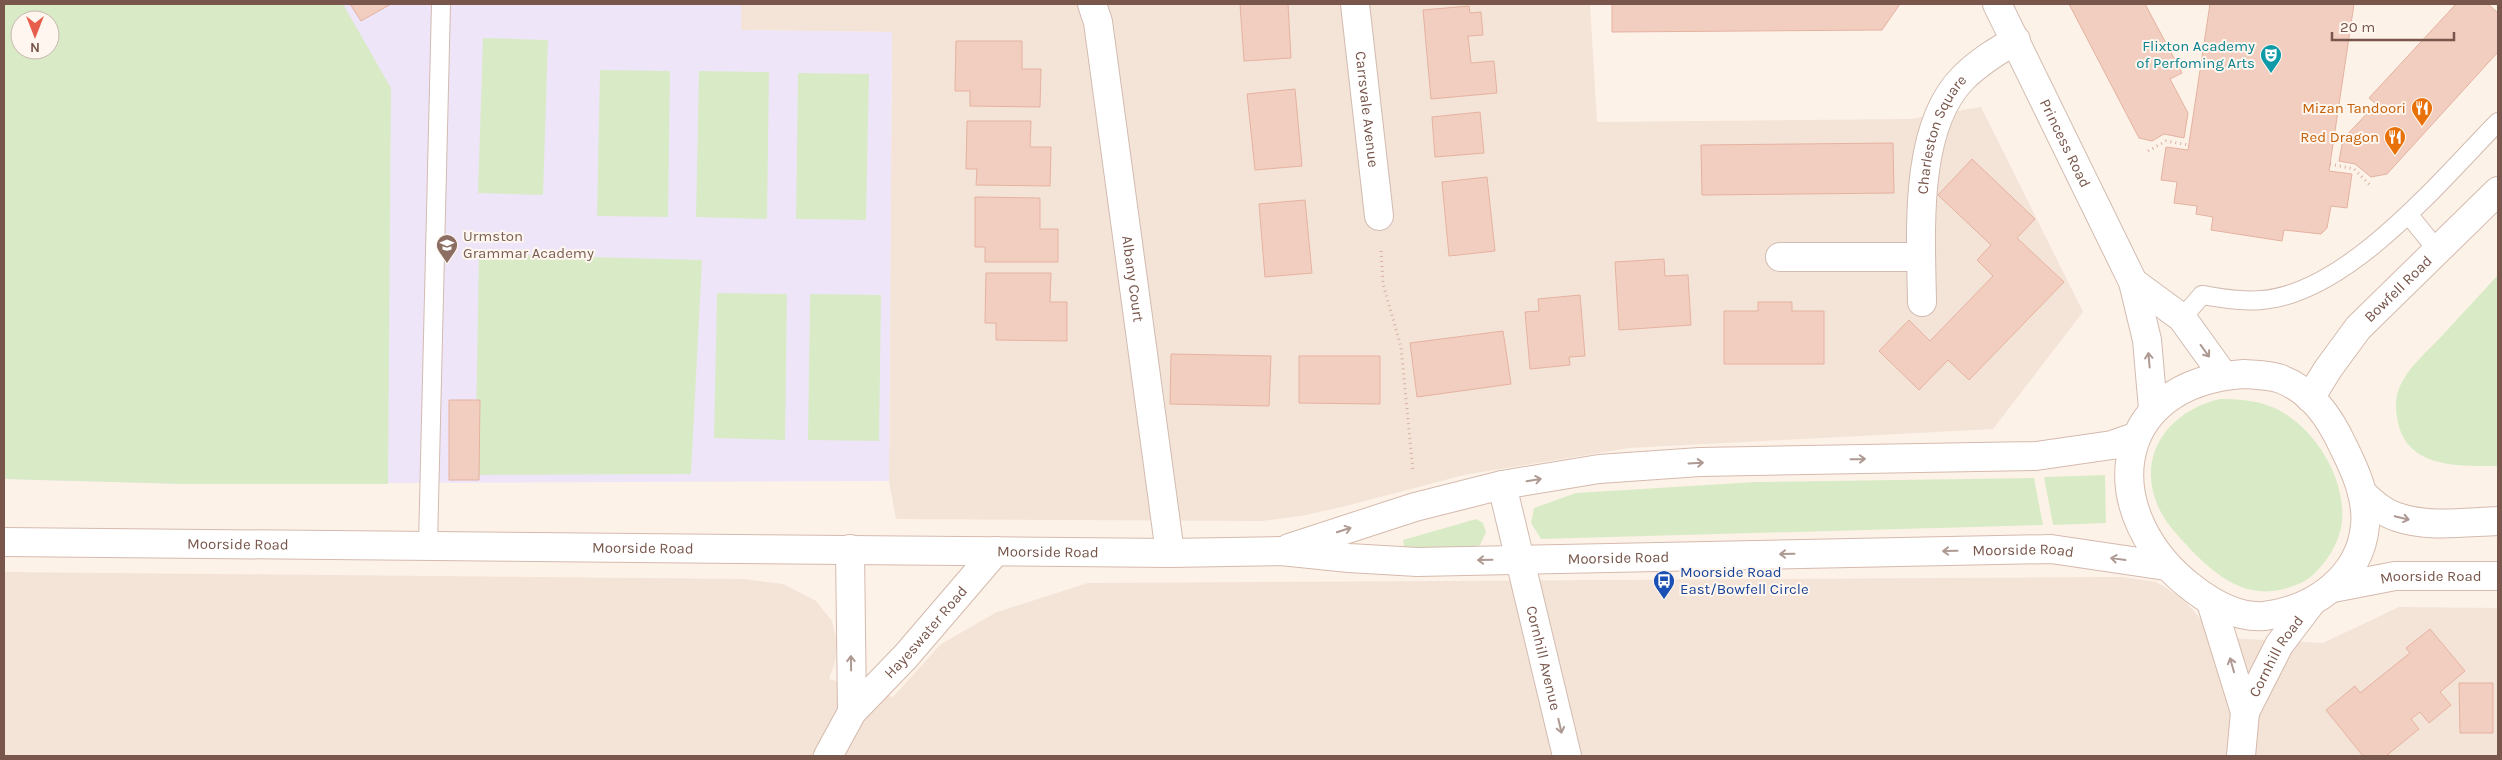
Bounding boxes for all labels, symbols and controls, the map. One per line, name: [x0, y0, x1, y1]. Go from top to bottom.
north arrow: [10, 10, 60, 60]
scale bar: [2332, 10, 2454, 42]
text: 20 m: [2340, 18, 2375, 36]
place label: Flixton Academy of Perfoming Arts: [2136, 37, 2255, 72]
text: N: [30, 39, 40, 56]
theatre icon: Flixton Academy of Perfoming Arts: [2259, 43, 2283, 74]
street label: Carrsvale Avenue: [1351, 50, 1382, 168]
street label: Charleston Square: [1913, 71, 1970, 195]
street label: Princess Road: [2036, 96, 2094, 191]
restaurant icon: Mizan Tandoori: [2410, 96, 2434, 127]
place label: Mizan Tandoori: [2302, 99, 2406, 117]
restaurant icon: Red Dragon: [2383, 125, 2407, 156]
place label: Red Dragon: [2300, 128, 2379, 146]
place label: Urmston Grammar Academy: [463, 227, 594, 262]
school or university icon: Urmston Grammar Academy: [435, 233, 459, 264]
street label: Albany Court: [1118, 234, 1148, 323]
street label: Bowfell Road: [2360, 252, 2436, 326]
one-way arrow: [2200, 344, 2210, 358]
one-way arrow: [2144, 353, 2153, 369]
one-way arrow: [1850, 454, 1866, 464]
one-way arrow: [1688, 458, 1704, 467]
one-way arrow: [1526, 474, 1542, 484]
one-way arrow: [2394, 514, 2410, 523]
one-way arrow: [1336, 525, 1351, 534]
street label: Moorside Road: [187, 535, 289, 554]
street label: Moorside Road: [592, 539, 694, 558]
street label: Moorside Road: [1972, 540, 2075, 561]
street label: Moorside Road: [997, 542, 1099, 561]
one-way arrow: [1942, 546, 1958, 555]
street label: Moorside Road: [1567, 548, 1669, 568]
one-way arrow: [1780, 549, 1796, 559]
one-way arrow: [2110, 553, 2126, 563]
one-way arrow: [1477, 556, 1493, 565]
place label: Moorside Road East/Bowfell Circle: [1680, 563, 1809, 598]
street label: Moorside Road: [2379, 567, 2482, 588]
bus stop icon: Moorside Road East/Bowfell Circle: [1652, 569, 1676, 600]
street label: Hayeswater Road: [881, 582, 971, 682]
street label: Cornhill Avenue: [1522, 604, 1565, 712]
street label: Cornhill Road: [2245, 612, 2307, 700]
one-way arrow: [846, 655, 856, 672]
one-way arrow: [2226, 658, 2236, 674]
one-way arrow: [1556, 718, 1565, 734]

